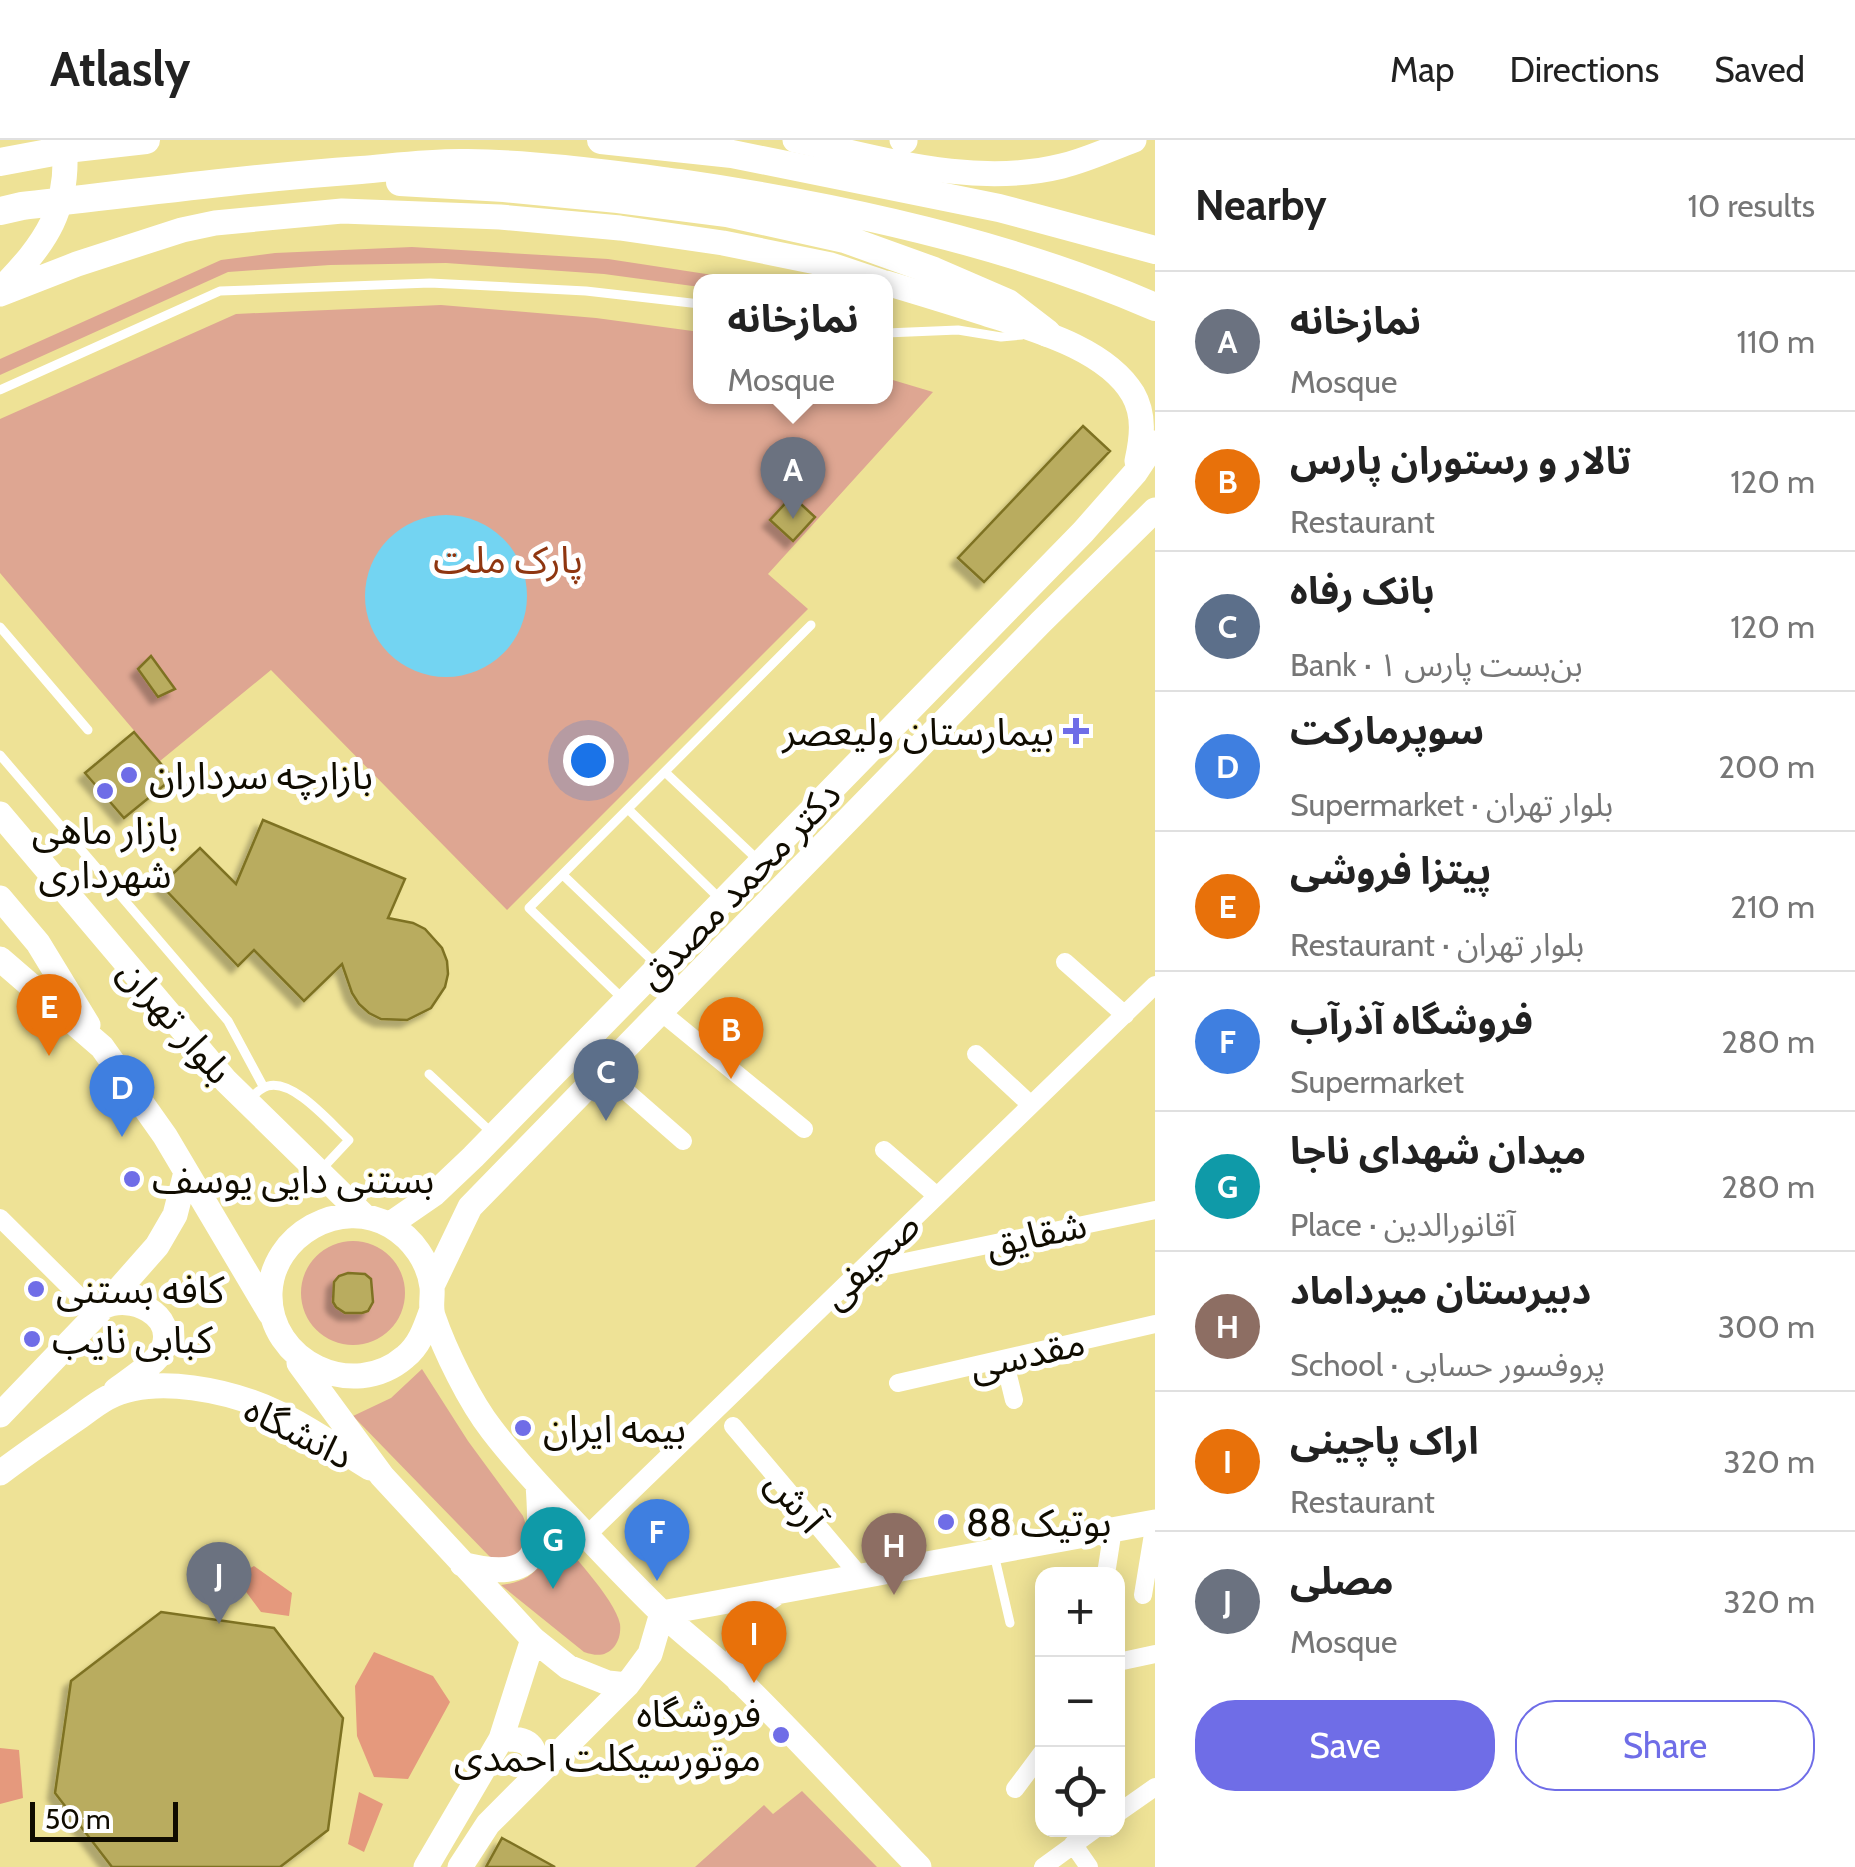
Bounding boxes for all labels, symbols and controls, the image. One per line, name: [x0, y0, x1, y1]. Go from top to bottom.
text: Atlasly: [50, 40, 190, 98]
text: Map: [1390, 48, 1455, 91]
text: Directions: [1510, 48, 1659, 91]
text: Saved: [1714, 48, 1805, 91]
text: Nearby: [1195, 179, 1327, 231]
text: 10 results: [1688, 186, 1815, 225]
popup: [693, 274, 893, 404]
text: نمازخانه: [727, 295, 859, 342]
text: نمازخانه: [1290, 297, 1421, 344]
text: A: [1217, 322, 1238, 361]
text: 110 m: [1737, 322, 1815, 361]
text: Mosque: [727, 360, 835, 399]
text: Mosque: [1290, 362, 1397, 401]
pin: A: [760, 436, 826, 519]
text: تالار و رستوران پارس: [1290, 437, 1631, 484]
text: B: [1217, 462, 1238, 501]
text: 120 m: [1730, 462, 1815, 501]
text: Restaurant: [1290, 502, 1435, 541]
park label: پارک ملت: [433, 536, 583, 584]
text: بانک رفاه: [1290, 567, 1434, 614]
text: C: [1218, 607, 1237, 646]
text: 120 m: [1730, 607, 1815, 646]
text: Bank · بن‌بست پارس ۱: [1290, 645, 1583, 684]
text: سوپرمارکت: [1290, 707, 1484, 754]
place label: بیمارستان ولیعصر: [781, 708, 1054, 755]
marker: بیمارستان ولیعصر: [1063, 718, 1089, 744]
your location: [563, 735, 614, 786]
text: D: [1216, 747, 1239, 786]
text: 200 m: [1718, 747, 1815, 786]
place label: بازارچه سرداران: [149, 752, 373, 800]
marker: بازارچه سرداران: [118, 764, 140, 786]
street label: دکتر محمد مصدق: [628, 771, 850, 999]
marker: بازار ماهی شهرداری: [94, 780, 116, 802]
text: Supermarket · بلوار تهران: [1290, 785, 1613, 824]
place label: بازار ماهی شهرداری: [32, 807, 178, 898]
text: پیتزا فروشی: [1290, 847, 1492, 894]
text: E: [1218, 887, 1237, 926]
text: 210 m: [1730, 887, 1815, 926]
text: Restaurant · بلوار تهران: [1290, 925, 1584, 964]
street label: بلوار تهران: [109, 949, 243, 1093]
pin: E: [17, 974, 82, 1056]
pin: B: [698, 996, 764, 1079]
text: فروشگاه آذرآب: [1290, 997, 1533, 1044]
text: F: [1219, 1022, 1236, 1061]
text: 280 m: [1721, 1022, 1815, 1061]
pin: C: [574, 1038, 638, 1121]
pin: D: [90, 1054, 154, 1137]
text: Supermarket: [1290, 1062, 1464, 1101]
text: میدان شهدای ناجا: [1290, 1127, 1586, 1174]
place label: بستنی دایی یوسف: [152, 1156, 434, 1203]
text: G: [1217, 1167, 1238, 1206]
text: 280 m: [1721, 1167, 1815, 1206]
marker: بستنی دایی یوسف: [121, 1168, 143, 1190]
street label: شقایق: [981, 1200, 1091, 1269]
street label: صحیفی: [811, 1202, 929, 1318]
text: Place · آقانورالدین: [1290, 1205, 1515, 1244]
place label: کافه بستنی: [56, 1266, 226, 1313]
text: دبیرستان میرداماد: [1290, 1267, 1591, 1314]
marker: کافه بستنی: [25, 1278, 47, 1300]
text: H: [1216, 1307, 1239, 1346]
text: 300 m: [1718, 1307, 1815, 1346]
place label: کبابی نایب: [52, 1316, 214, 1363]
street label: مقدسی: [965, 1318, 1089, 1390]
marker: کبابی نایب: [21, 1328, 43, 1350]
text: School · پروفسور حسابی: [1290, 1345, 1605, 1384]
street label: دانشگاه: [237, 1385, 361, 1479]
place label: بیمه ایران: [543, 1405, 686, 1452]
marker: بیمه ایران: [512, 1417, 534, 1439]
text: اراک پاچینی: [1290, 1417, 1479, 1464]
text: I: [1223, 1442, 1232, 1481]
text: 320 m: [1723, 1442, 1815, 1481]
street label: آرش: [756, 1460, 837, 1543]
text: Restaurant: [1290, 1482, 1435, 1521]
pin: F: [624, 1498, 690, 1581]
place label: بوتیک 88: [966, 1499, 1111, 1546]
pin: G: [520, 1506, 586, 1589]
marker: بوتیک 88: [935, 1511, 957, 1533]
pin: H: [862, 1512, 926, 1595]
pin: J: [186, 1542, 252, 1624]
text: مصلی: [1290, 1557, 1394, 1604]
map controls: [1035, 1567, 1125, 1837]
button: +: [1035, 1567, 1125, 1657]
text: J: [1223, 1582, 1232, 1621]
text: 320 m: [1723, 1582, 1815, 1621]
pin: I: [722, 1600, 786, 1683]
text: Mosque: [1290, 1622, 1397, 1661]
button: −: [1035, 1657, 1125, 1747]
place label: فروشگاه موتورسیکلت احمدی: [454, 1690, 761, 1781]
button: Save: [1195, 1700, 1495, 1791]
button: Share: [1515, 1700, 1815, 1791]
marker: فروشگاه موتورسیکلت احمدی: [770, 1724, 792, 1746]
button: locate: [1035, 1747, 1125, 1837]
scale bar: [30, 1797, 178, 1842]
text: 50 m: [45, 1802, 111, 1836]

